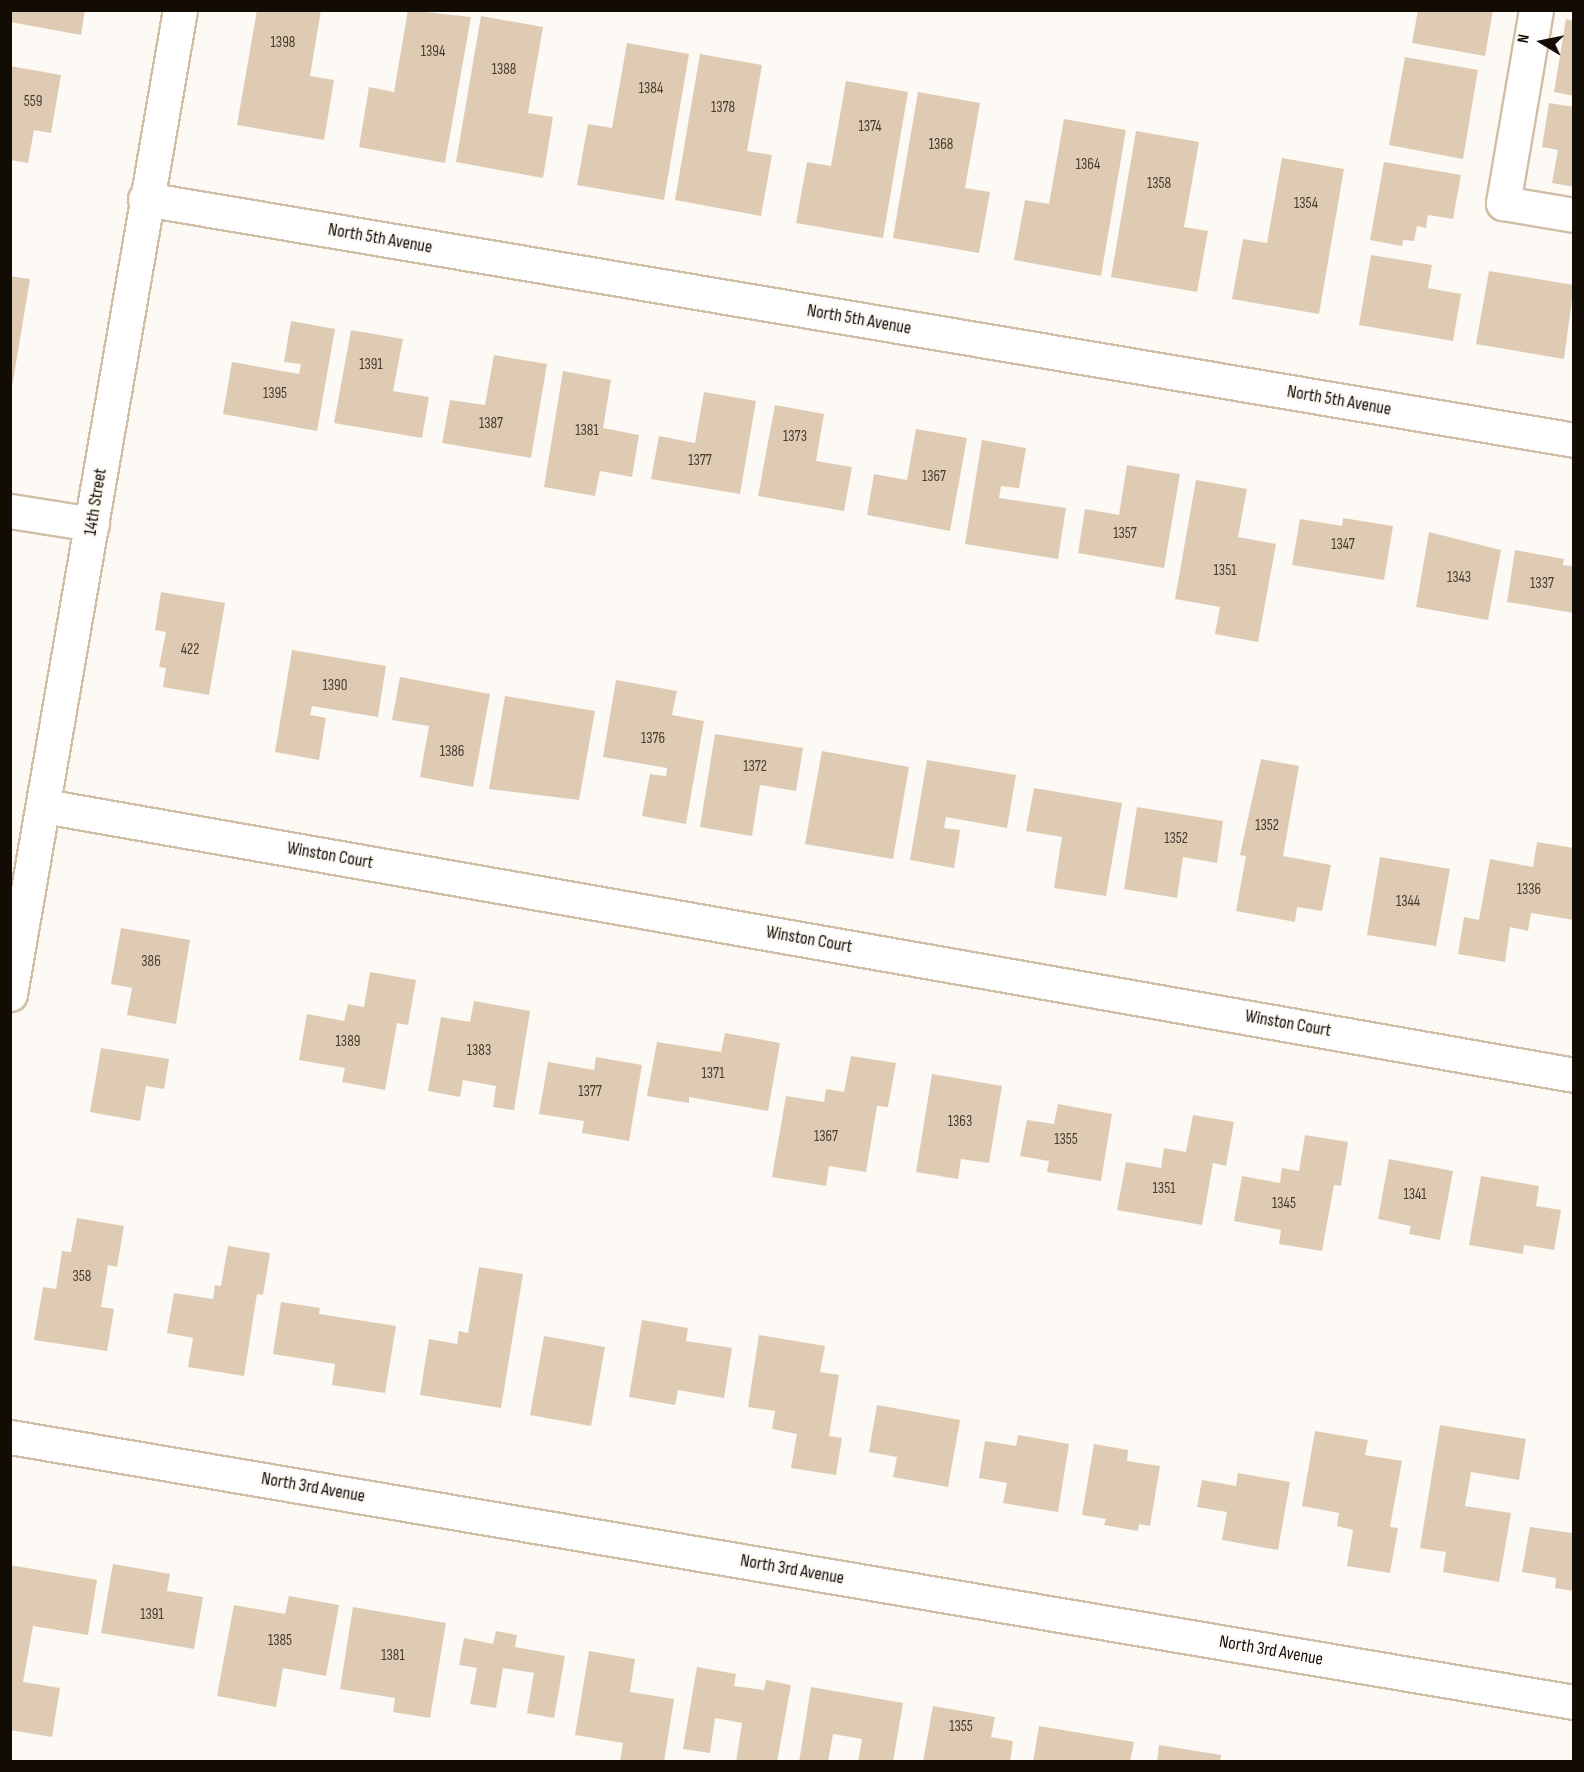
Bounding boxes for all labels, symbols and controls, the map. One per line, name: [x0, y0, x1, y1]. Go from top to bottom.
north arrow: [1512, 12, 1572, 72]
text: N: [1514, 33, 1534, 45]
house number: 1398: [271, 34, 295, 52]
house number: 1394: [421, 43, 445, 61]
house number: 1388: [492, 61, 516, 79]
house number: 1384: [639, 80, 663, 98]
house number: 559: [24, 93, 42, 111]
house number: 1378: [711, 99, 735, 117]
house number: 1374: [858, 118, 882, 136]
house number: 1368: [929, 136, 953, 154]
house number: 1364: [1076, 156, 1100, 174]
house number: 1358: [1147, 175, 1171, 193]
house number: 1354: [1294, 195, 1318, 213]
street label: North 5th Avenue: [326, 219, 434, 259]
street label: North 5th Avenue: [805, 300, 913, 340]
house number: 1391: [359, 356, 383, 374]
street label: North 5th Avenue: [1285, 381, 1393, 421]
house number: 1395: [263, 385, 287, 403]
house number: 1387: [479, 415, 503, 433]
house number: 1381: [575, 422, 599, 440]
house number: 1373: [783, 428, 807, 446]
house number: 1377: [688, 452, 712, 470]
street label: 14th Street: [80, 467, 112, 537]
house number: 1367: [922, 468, 946, 486]
house number: 1357: [1113, 525, 1137, 543]
house number: 1347: [1331, 536, 1355, 554]
house number: 1351: [1214, 562, 1236, 580]
house number: 1343: [1447, 569, 1471, 587]
house number: 1337: [1530, 575, 1554, 593]
house number: 422: [181, 641, 199, 659]
house number: 1390: [323, 677, 347, 695]
house number: 1376: [641, 730, 665, 748]
house number: 1386: [440, 743, 464, 761]
house number: 1372: [743, 758, 767, 776]
house number: 1352: [1255, 817, 1279, 835]
house number: 1352: [1164, 830, 1188, 848]
street label: Winston Court: [285, 838, 375, 874]
house number: 1336: [1517, 881, 1541, 899]
house number: 1344: [1396, 893, 1420, 911]
street label: Winston Court: [764, 922, 854, 958]
house number: 386: [141, 953, 161, 971]
street label: Winston Court: [1243, 1006, 1333, 1042]
house number: 1389: [336, 1033, 360, 1051]
house number: 1383: [467, 1042, 491, 1060]
house number: 1371: [702, 1065, 724, 1083]
house number: 1377: [578, 1083, 602, 1101]
house number: 1363: [948, 1113, 972, 1131]
house number: 1367: [814, 1128, 838, 1146]
house number: 1355: [1054, 1131, 1078, 1149]
house number: 1351: [1153, 1180, 1175, 1198]
house number: 1341: [1403, 1186, 1427, 1204]
house number: 1345: [1272, 1195, 1296, 1213]
house number: 358: [73, 1268, 91, 1286]
street label: North 3rd Avenue: [259, 1468, 367, 1508]
street label: North 3rd Avenue: [738, 1550, 846, 1590]
house number: 1391: [140, 1606, 164, 1624]
street label: North 3rd Avenue: [1217, 1631, 1325, 1671]
house number: 1385: [268, 1632, 292, 1650]
house number: 1381: [381, 1647, 405, 1665]
house number: 1355: [949, 1718, 973, 1736]

